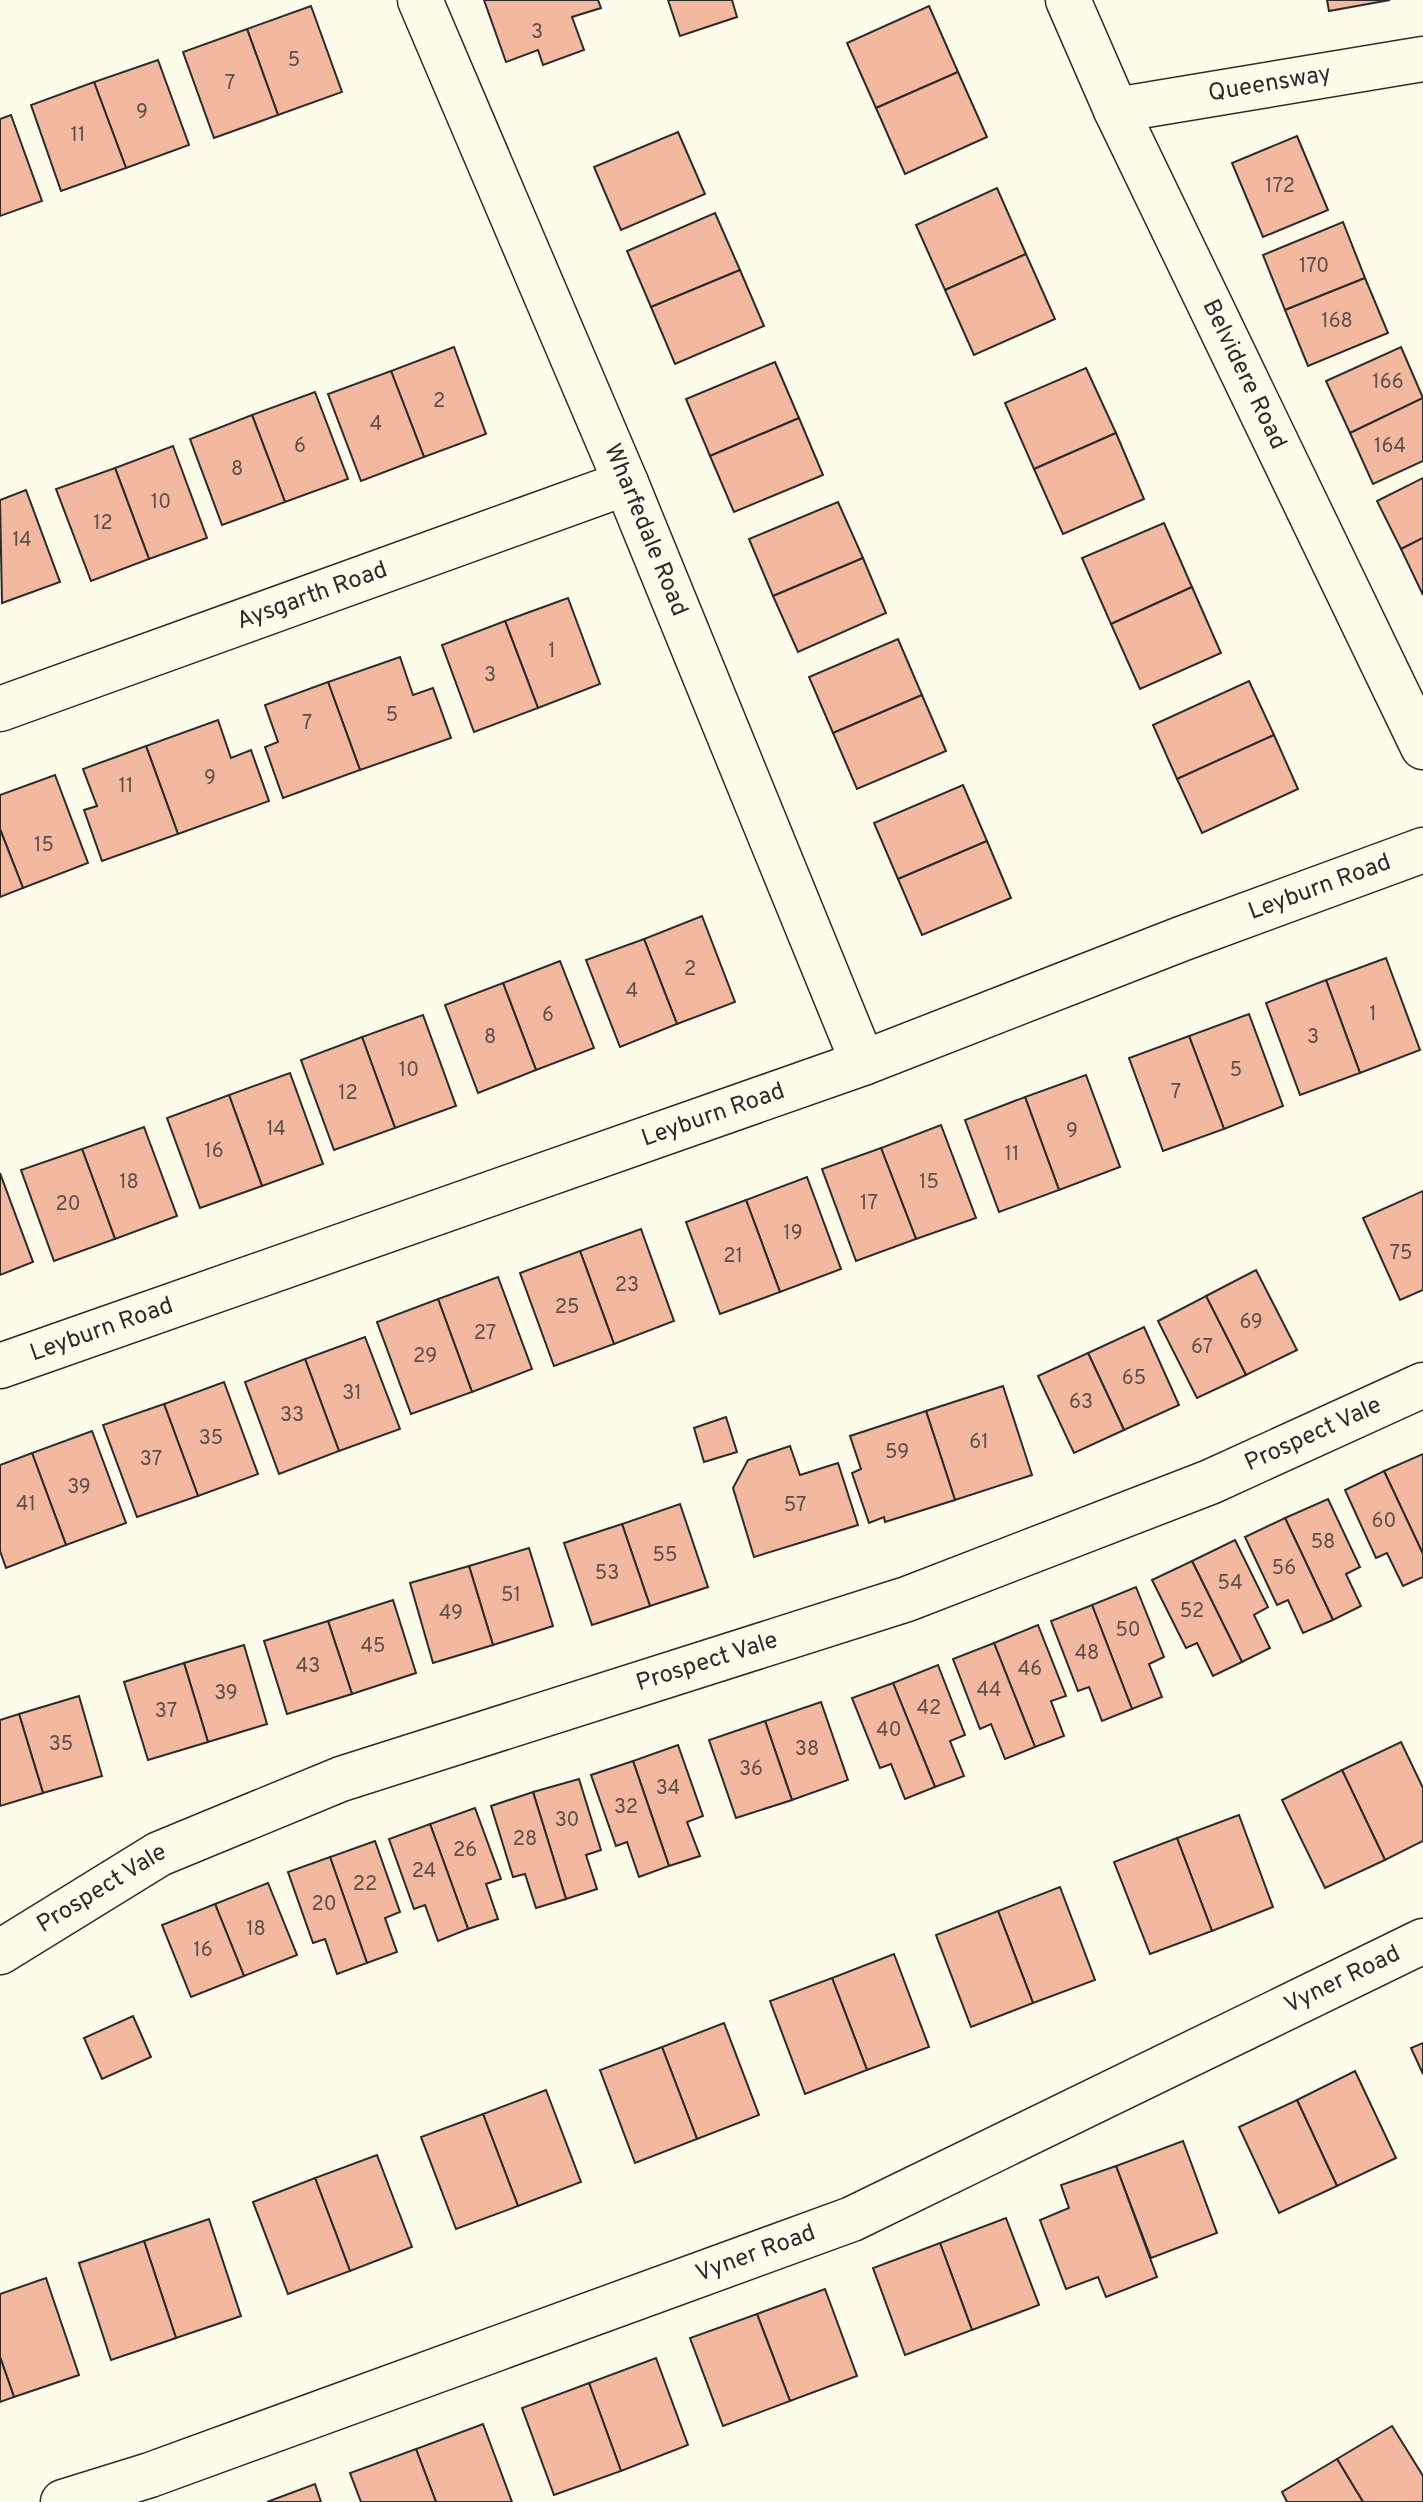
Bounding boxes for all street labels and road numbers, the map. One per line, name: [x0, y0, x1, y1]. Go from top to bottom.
street label: Queensway: [1206, 59, 1334, 109]
street label: Belvidere Road: [1195, 295, 1293, 455]
street label: Wharfedale Road: [596, 439, 694, 621]
street label: Aysgarth Road: [233, 555, 392, 637]
street label: Leyburn Road: [1244, 848, 1395, 928]
street label: Leyburn Road: [638, 1077, 789, 1155]
street label: Leyburn Road: [26, 1291, 178, 1369]
street label: Prospect Vale: [1240, 1391, 1387, 1479]
street label: Prospect Vale: [633, 1626, 782, 1699]
street label: Prospect Vale: [32, 1838, 171, 1940]
street label: Vyner Road: [1280, 1939, 1405, 2021]
street label: Vyner Road: [692, 2219, 820, 2290]

